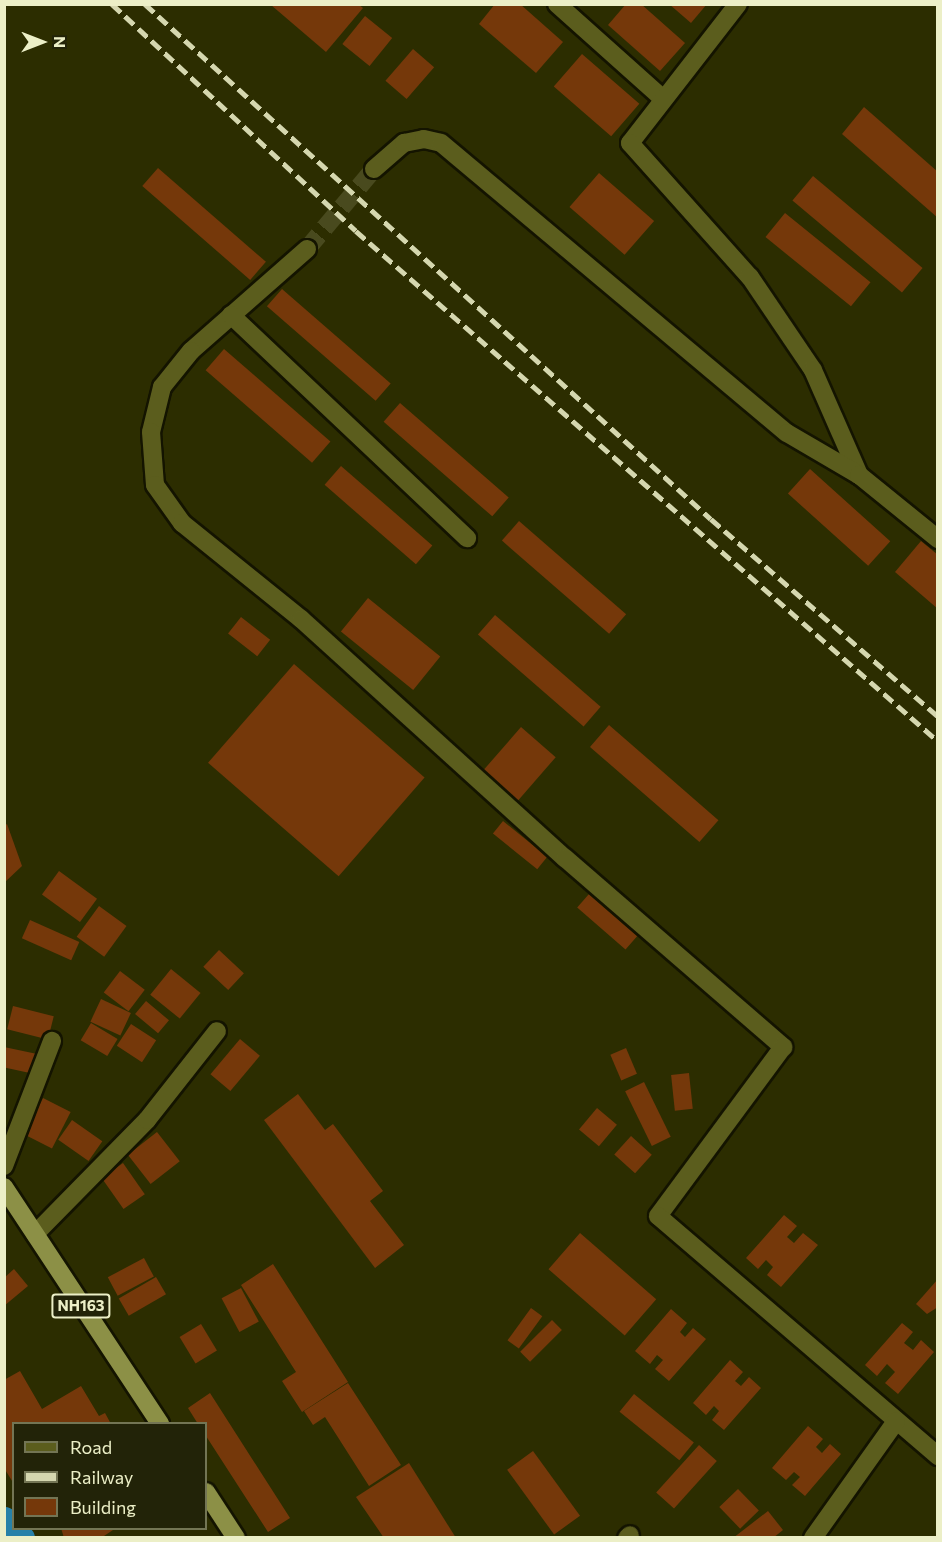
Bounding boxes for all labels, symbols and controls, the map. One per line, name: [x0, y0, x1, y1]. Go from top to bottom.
north arrow: [12, 12, 72, 72]
text: N: [51, 36, 70, 48]
road number: NH163: [51, 1294, 111, 1318]
legend: [12, 1422, 207, 1530]
text: Road: [70, 1436, 112, 1458]
text: Railway: [70, 1466, 133, 1488]
text: Building: [70, 1496, 136, 1518]

